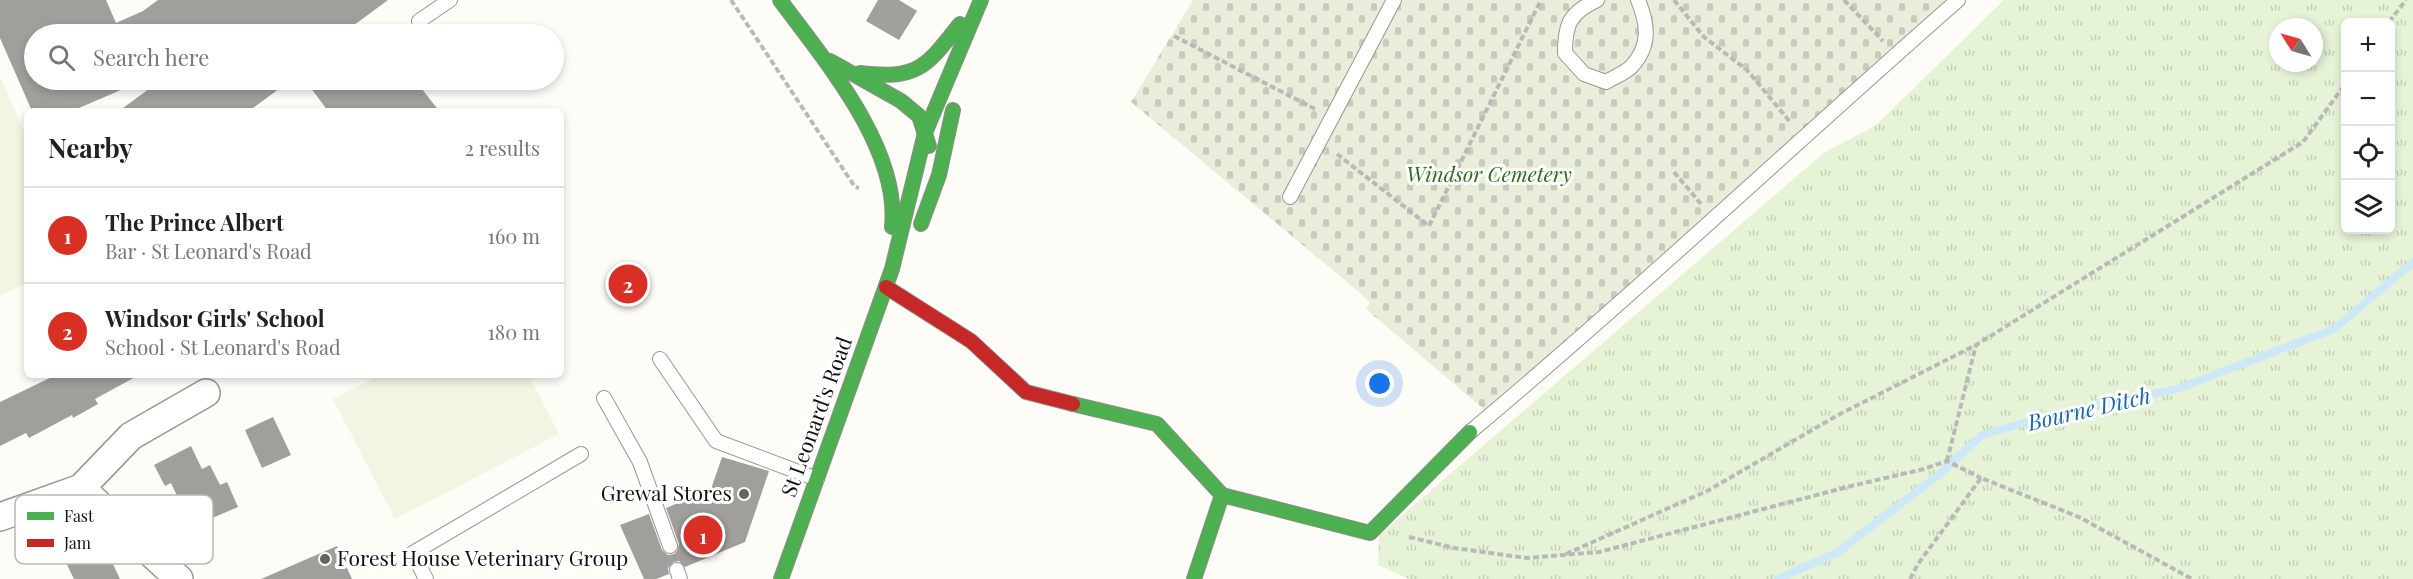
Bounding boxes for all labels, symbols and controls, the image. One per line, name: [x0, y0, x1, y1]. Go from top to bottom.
north arrow: [2269, 18, 2323, 72]
map controls: [2341, 18, 2395, 234]
button: +: [2341, 18, 2395, 72]
search box: [24, 24, 564, 90]
icon: search: [45, 41, 78, 74]
text: Search here: [93, 42, 209, 72]
button: −: [2341, 72, 2395, 126]
button: locate: [2341, 126, 2395, 180]
text: Nearby: [48, 130, 133, 165]
text: 2 results: [465, 134, 540, 161]
park label: Windsor Cemetery: [1406, 159, 1572, 187]
button: layers: [2341, 180, 2395, 234]
text: The Prince Albert: [105, 207, 284, 237]
text: 1: [64, 222, 71, 249]
text: 160 m: [488, 222, 540, 249]
text: Bar · St Leonard's Road: [105, 237, 312, 264]
pin: 2: [608, 262, 648, 306]
text: Windsor Girls' School: [105, 303, 325, 333]
text: 2: [62, 318, 73, 345]
text: 180 m: [487, 318, 540, 345]
street label: St Leonard's Road: [773, 332, 857, 500]
text: School · St Leonard's Road: [105, 333, 341, 360]
your location: [1365, 369, 1394, 398]
water label: Bourne Ditch: [2023, 379, 2153, 437]
place label: Grewal Stores: [601, 478, 732, 506]
marker: Grewal Stores: [737, 487, 751, 501]
legend: [15, 495, 213, 564]
text: Fast: [64, 505, 94, 526]
pin: 1: [684, 512, 722, 558]
text: Jam: [63, 532, 91, 553]
place label: Forest House Veterinary Group: [337, 543, 628, 571]
marker: Forest House Veterinary Group: [318, 552, 332, 566]

